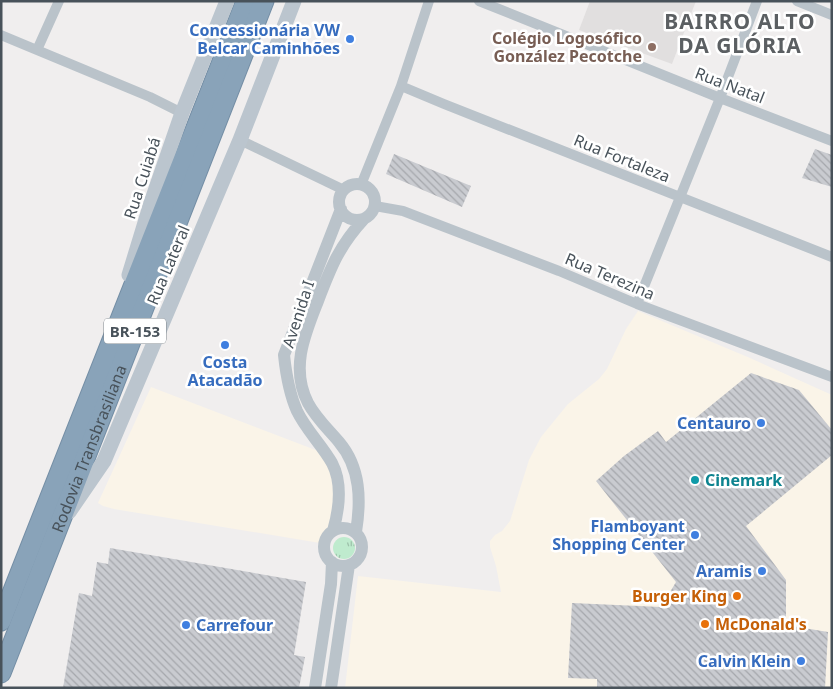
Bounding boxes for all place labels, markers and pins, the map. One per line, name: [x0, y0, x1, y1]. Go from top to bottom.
place label: Concessionária VW Belcar Caminhões: [189, 19, 341, 59]
place label: Colégio Logosófico González Pecotche: [492, 27, 642, 67]
marker: Concessionária VW Belcar Caminhões: [344, 33, 356, 45]
marker: Colégio Logosófico González Pecotche: [646, 41, 658, 53]
marker: Costa Atacadão: [219, 339, 231, 351]
place label: Costa Atacadão: [187, 351, 263, 391]
place label: Centauro: [677, 412, 751, 434]
marker: Centauro: [755, 417, 767, 429]
place label: Cinemark: [705, 469, 782, 491]
marker: Cinemark: [689, 474, 701, 486]
place label: Flamboyant Shopping Center: [552, 515, 685, 555]
marker: Flamboyant Shopping Center: [689, 529, 701, 541]
place label: Aramis: [696, 560, 752, 582]
marker: Aramis: [756, 565, 768, 577]
place label: Burger King: [632, 585, 727, 607]
marker: Burger King: [731, 590, 743, 602]
place label: McDonald's: [715, 613, 807, 635]
place label: Carrefour: [196, 614, 273, 636]
marker: McDonald's: [699, 618, 711, 630]
marker: Carrefour: [180, 619, 192, 631]
place label: Calvin Klein: [698, 650, 791, 672]
marker: Calvin Klein: [795, 655, 807, 667]

